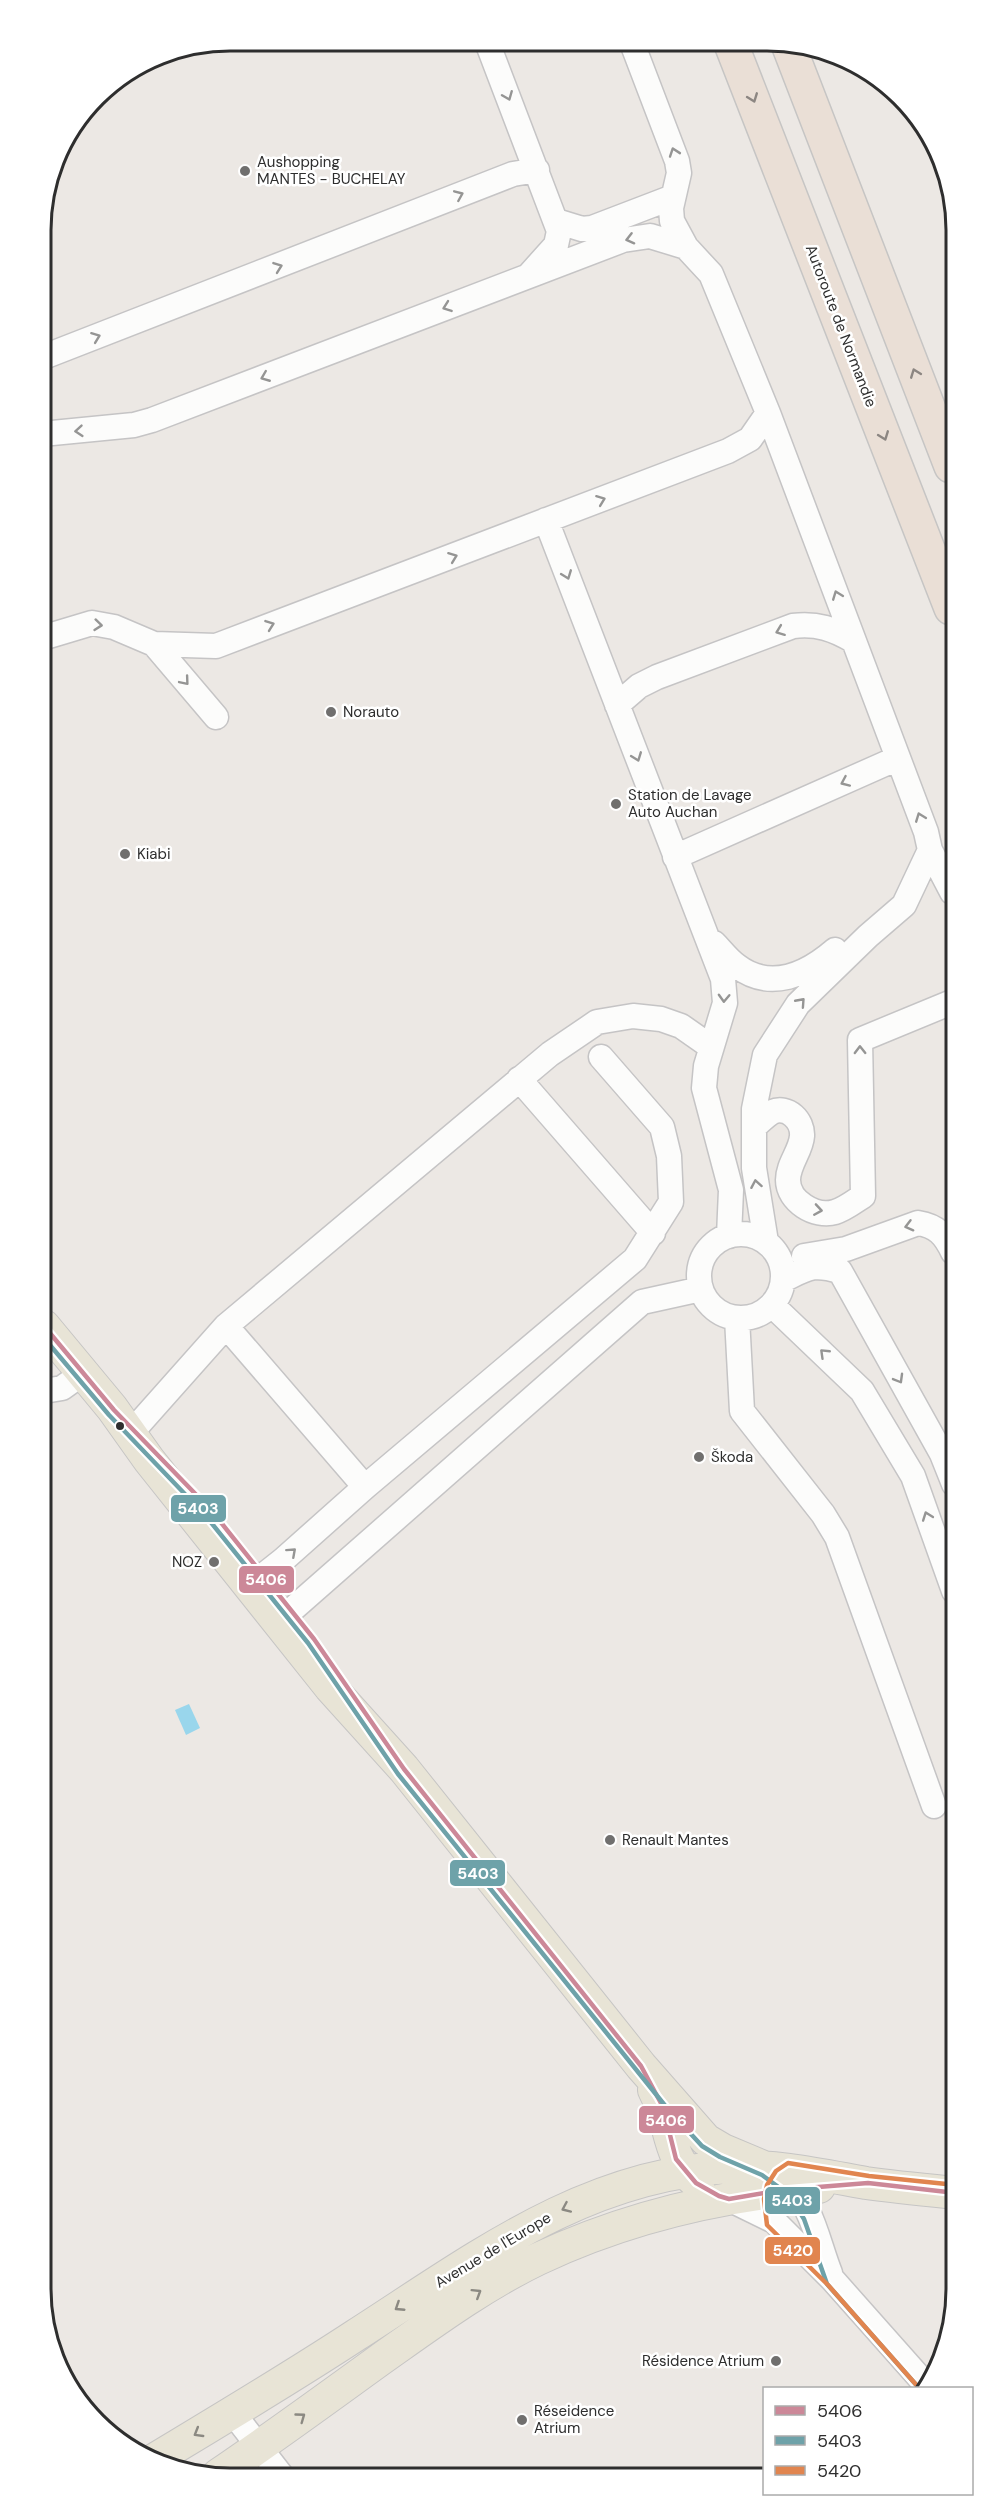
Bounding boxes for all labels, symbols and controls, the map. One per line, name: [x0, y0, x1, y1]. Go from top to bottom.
one-way arrow: [501, 90, 513, 101]
one-way arrow: [745, 92, 758, 103]
one-way arrow: [668, 147, 681, 158]
place label: Aushopping MANTES - BUCHELAY: [257, 152, 406, 189]
marker: Aushopping MANTES - BUCHELAY: [238, 164, 252, 178]
one-way arrow: [453, 190, 464, 202]
one-way arrow: [625, 231, 635, 244]
street label: Autoroute de Normandie: [801, 242, 881, 410]
one-way arrow: [272, 261, 283, 274]
one-way arrow: [443, 300, 453, 313]
one-way arrow: [90, 331, 101, 344]
one-way arrow: [910, 368, 922, 379]
one-way arrow: [261, 370, 272, 382]
one-way arrow: [75, 424, 84, 437]
one-way arrow: [877, 431, 890, 441]
one-way arrow: [595, 494, 605, 507]
one-way arrow: [447, 552, 458, 564]
one-way arrow: [560, 569, 572, 580]
one-way arrow: [832, 590, 844, 601]
one-way arrow: [93, 618, 103, 631]
one-way arrow: [265, 620, 275, 633]
one-way arrow: [775, 623, 786, 636]
one-way arrow: [178, 674, 189, 685]
place label: Norauto: [343, 702, 399, 722]
marker: Norauto: [324, 705, 338, 719]
one-way arrow: [630, 751, 642, 762]
one-way arrow: [840, 775, 851, 787]
place label: Station de Lavage Auto Auchan: [628, 785, 751, 822]
marker: Station de Lavage Auto Auchan: [609, 797, 623, 811]
one-way arrow: [915, 812, 928, 823]
place label: Kiabi: [137, 844, 171, 864]
marker: Kiabi: [118, 847, 132, 861]
one-way arrow: [717, 994, 730, 1003]
one-way arrow: [794, 998, 805, 1009]
one-way arrow: [854, 1046, 866, 1055]
one-way arrow: [751, 1180, 763, 1189]
one-way arrow: [813, 1203, 823, 1216]
one-way arrow: [904, 1218, 914, 1231]
one-way arrow: [820, 1350, 831, 1361]
one-way arrow: [892, 1373, 904, 1383]
unlabelled marker: [114, 1420, 126, 1432]
place label: Škoda: [711, 1447, 753, 1467]
marker: Škoda: [692, 1450, 706, 1464]
line badge: 5403: [170, 1494, 227, 1523]
text: 5403: [177, 1498, 219, 1519]
one-way arrow: [922, 1511, 935, 1522]
one-way arrow: [285, 1548, 295, 1559]
place label: NOZ: [172, 1552, 202, 1572]
marker: NOZ: [207, 1555, 221, 1569]
line badge: 5406: [238, 1565, 295, 1594]
text: 5406: [245, 1569, 287, 1590]
place label: Renault Mantes: [622, 1830, 729, 1850]
marker: Renault Mantes: [603, 1833, 617, 1847]
line badge: 5403: [449, 1859, 506, 1887]
text: 5403: [457, 1863, 499, 1884]
line badge: 5406: [638, 2105, 695, 2134]
text: 5406: [645, 2110, 687, 2131]
line badge: 5403: [764, 2186, 821, 2215]
text: 5403: [771, 2190, 813, 2211]
one-way arrow: [562, 2200, 573, 2212]
street label: Avenue de l'Europe: [431, 2208, 555, 2292]
line badge: 5420: [764, 2236, 821, 2265]
text: 5420: [773, 2240, 813, 2261]
one-way arrow: [471, 2288, 481, 2300]
one-way arrow: [395, 2300, 405, 2312]
place label: Résidence Atrium: [642, 2351, 764, 2371]
marker: Résidence Atrium: [769, 2354, 783, 2368]
legend: [763, 2387, 973, 2495]
text: 5406: [817, 2399, 863, 2423]
place label: Réseidence Atrium: [534, 2401, 614, 2438]
one-way arrow: [294, 2413, 305, 2424]
marker: Réseidence Atrium: [515, 2413, 529, 2427]
one-way arrow: [194, 2425, 204, 2437]
text: 5403: [817, 2429, 862, 2453]
text: 5420: [817, 2459, 861, 2483]

